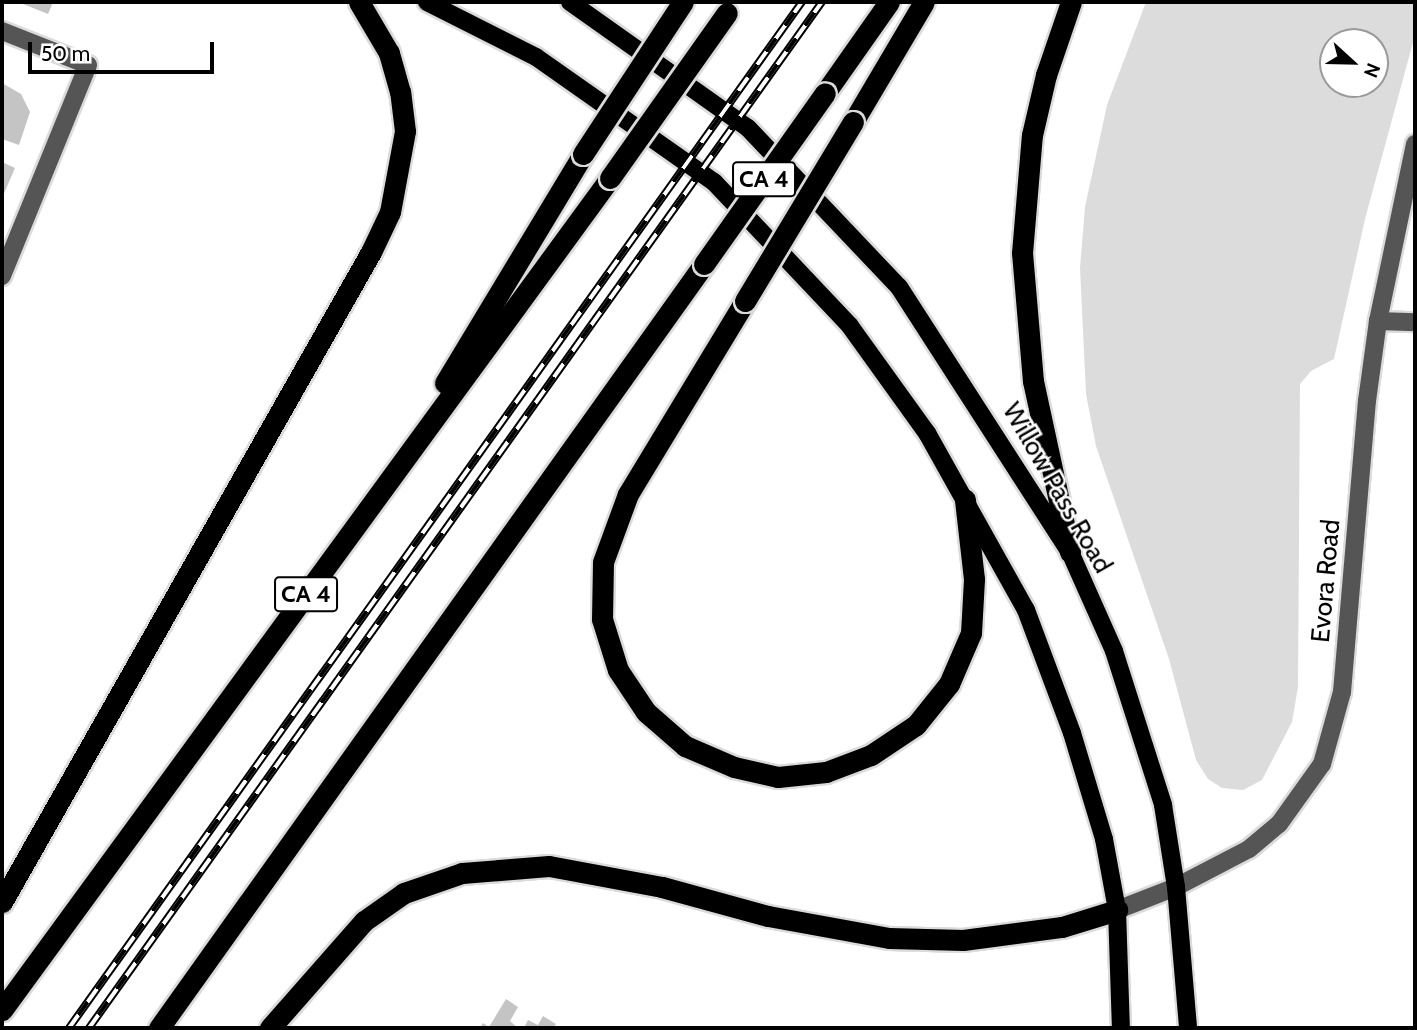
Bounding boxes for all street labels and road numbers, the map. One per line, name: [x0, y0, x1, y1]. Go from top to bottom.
road number: CA 4: [731, 159, 797, 200]
street label: Willow Pass Road: [996, 397, 1118, 579]
street label: Evora Road: [1305, 518, 1347, 644]
road number: CA 4: [273, 574, 339, 614]

